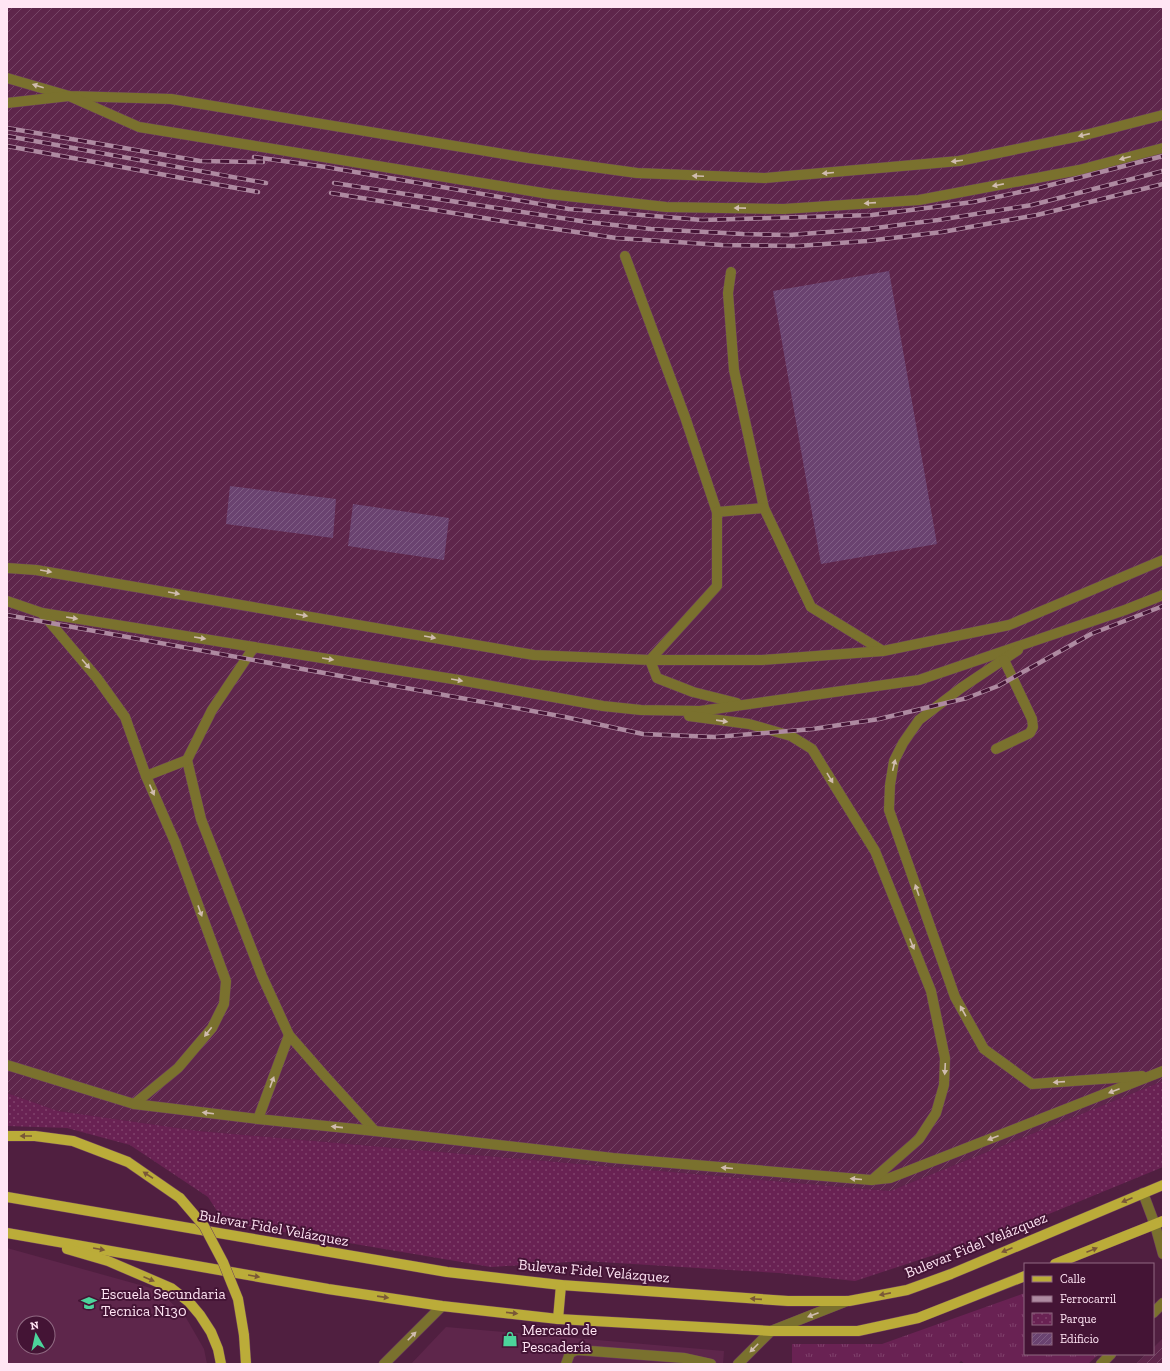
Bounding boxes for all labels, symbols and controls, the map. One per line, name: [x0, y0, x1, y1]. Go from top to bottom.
one-way arrow: [32, 83, 44, 89]
one-way arrow: [1078, 132, 1090, 138]
one-way arrow: [1119, 155, 1131, 161]
one-way arrow: [951, 158, 963, 164]
one-way arrow: [822, 169, 834, 176]
one-way arrow: [692, 172, 704, 179]
one-way arrow: [992, 182, 1004, 188]
one-way arrow: [864, 200, 876, 207]
one-way arrow: [733, 205, 746, 211]
one-way arrow: [40, 568, 52, 574]
one-way arrow: [168, 590, 180, 596]
one-way arrow: [296, 612, 308, 618]
one-way arrow: [65, 615, 78, 621]
one-way arrow: [424, 634, 436, 640]
one-way arrow: [194, 635, 206, 641]
one-way arrow: [322, 656, 334, 662]
one-way arrow: [81, 659, 90, 670]
one-way arrow: [451, 677, 463, 683]
one-way arrow: [716, 718, 728, 724]
one-way arrow: [891, 759, 897, 771]
one-way arrow: [826, 773, 834, 783]
one-way arrow: [149, 785, 155, 796]
one-way arrow: [914, 883, 920, 895]
one-way arrow: [198, 905, 204, 917]
one-way arrow: [910, 939, 916, 951]
one-way arrow: [960, 1005, 966, 1017]
one-way arrow: [204, 1026, 213, 1037]
one-way arrow: [941, 1063, 948, 1075]
one-way arrow: [269, 1076, 275, 1088]
one-way arrow: [1053, 1079, 1065, 1086]
one-way arrow: [1107, 1088, 1119, 1094]
one-way arrow: [201, 1109, 214, 1116]
one-way arrow: [331, 1124, 343, 1130]
one-way arrow: [19, 1133, 32, 1139]
one-way arrow: [987, 1135, 998, 1141]
one-way arrow: [721, 1165, 733, 1171]
one-way arrow: [142, 1172, 154, 1179]
one-way arrow: [850, 1176, 862, 1182]
one-way arrow: [1122, 1197, 1133, 1203]
street label: Bulevar Fidel Velázquez: [198, 1206, 350, 1250]
street label: Bulevar Fidel Velázquez: [902, 1208, 1050, 1282]
one-way arrow: [93, 1246, 105, 1252]
one-way arrow: [1086, 1246, 1098, 1252]
one-way arrow: [1002, 1247, 1013, 1253]
street label: Bulevar Fidel Velázquez: [518, 1255, 670, 1287]
legend: [1024, 1263, 1154, 1355]
text: Calle: [1060, 1272, 1086, 1286]
one-way arrow: [248, 1273, 261, 1279]
one-way arrow: [143, 1276, 155, 1282]
place label: Escuela Secundaria Tecnica N130: [101, 1285, 226, 1320]
one-way arrow: [879, 1291, 891, 1297]
text: Ferrocarril: [1060, 1292, 1116, 1306]
school or university icon: Escuela Secundaria Tecnica N130: [80, 1294, 98, 1312]
one-way arrow: [377, 1294, 389, 1300]
one-way arrow: [750, 1295, 762, 1302]
one-way arrow: [506, 1310, 518, 1317]
one-way arrow: [807, 1312, 818, 1318]
text: Parque: [1060, 1312, 1097, 1326]
north arrow: [16, 1315, 56, 1355]
text: N: [29, 1318, 40, 1333]
place label: Mercado de Pescadería: [522, 1321, 597, 1356]
shop icon: Mercado de Pescadería: [501, 1330, 519, 1348]
one-way arrow: [407, 1331, 417, 1341]
text: Edificio: [1060, 1332, 1099, 1346]
one-way arrow: [750, 1343, 759, 1353]

